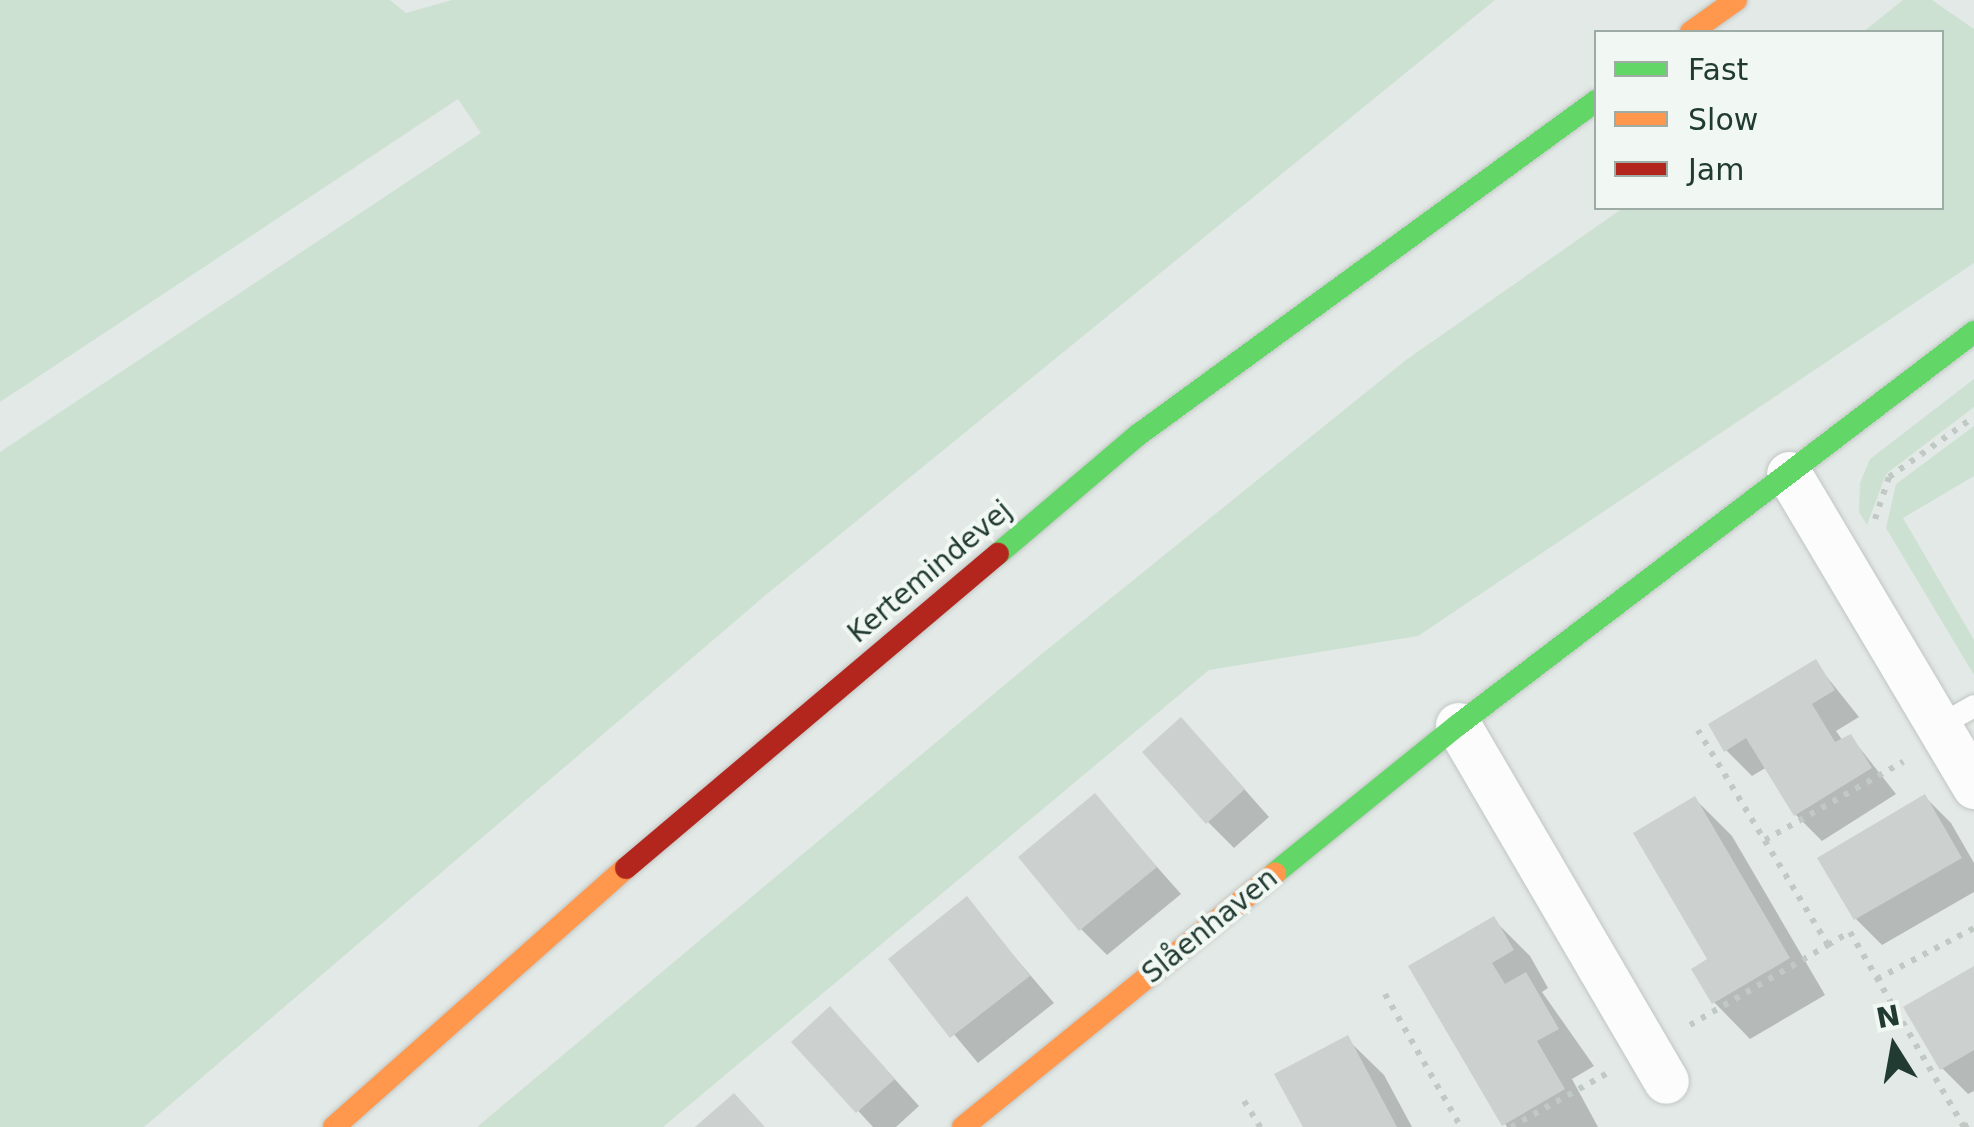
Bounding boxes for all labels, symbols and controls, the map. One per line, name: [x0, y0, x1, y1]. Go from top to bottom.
legend: [1594, 30, 1944, 210]
text: Fast: [1688, 52, 1748, 87]
text: Slow: [1688, 102, 1758, 137]
text: Jam: [1688, 152, 1744, 187]
street label: Kertemindevej: [841, 494, 1019, 650]
street label: Slåenhaven: [1136, 861, 1284, 991]
north arrow: [1844, 997, 1944, 1097]
text: N: [1874, 999, 1903, 1035]

